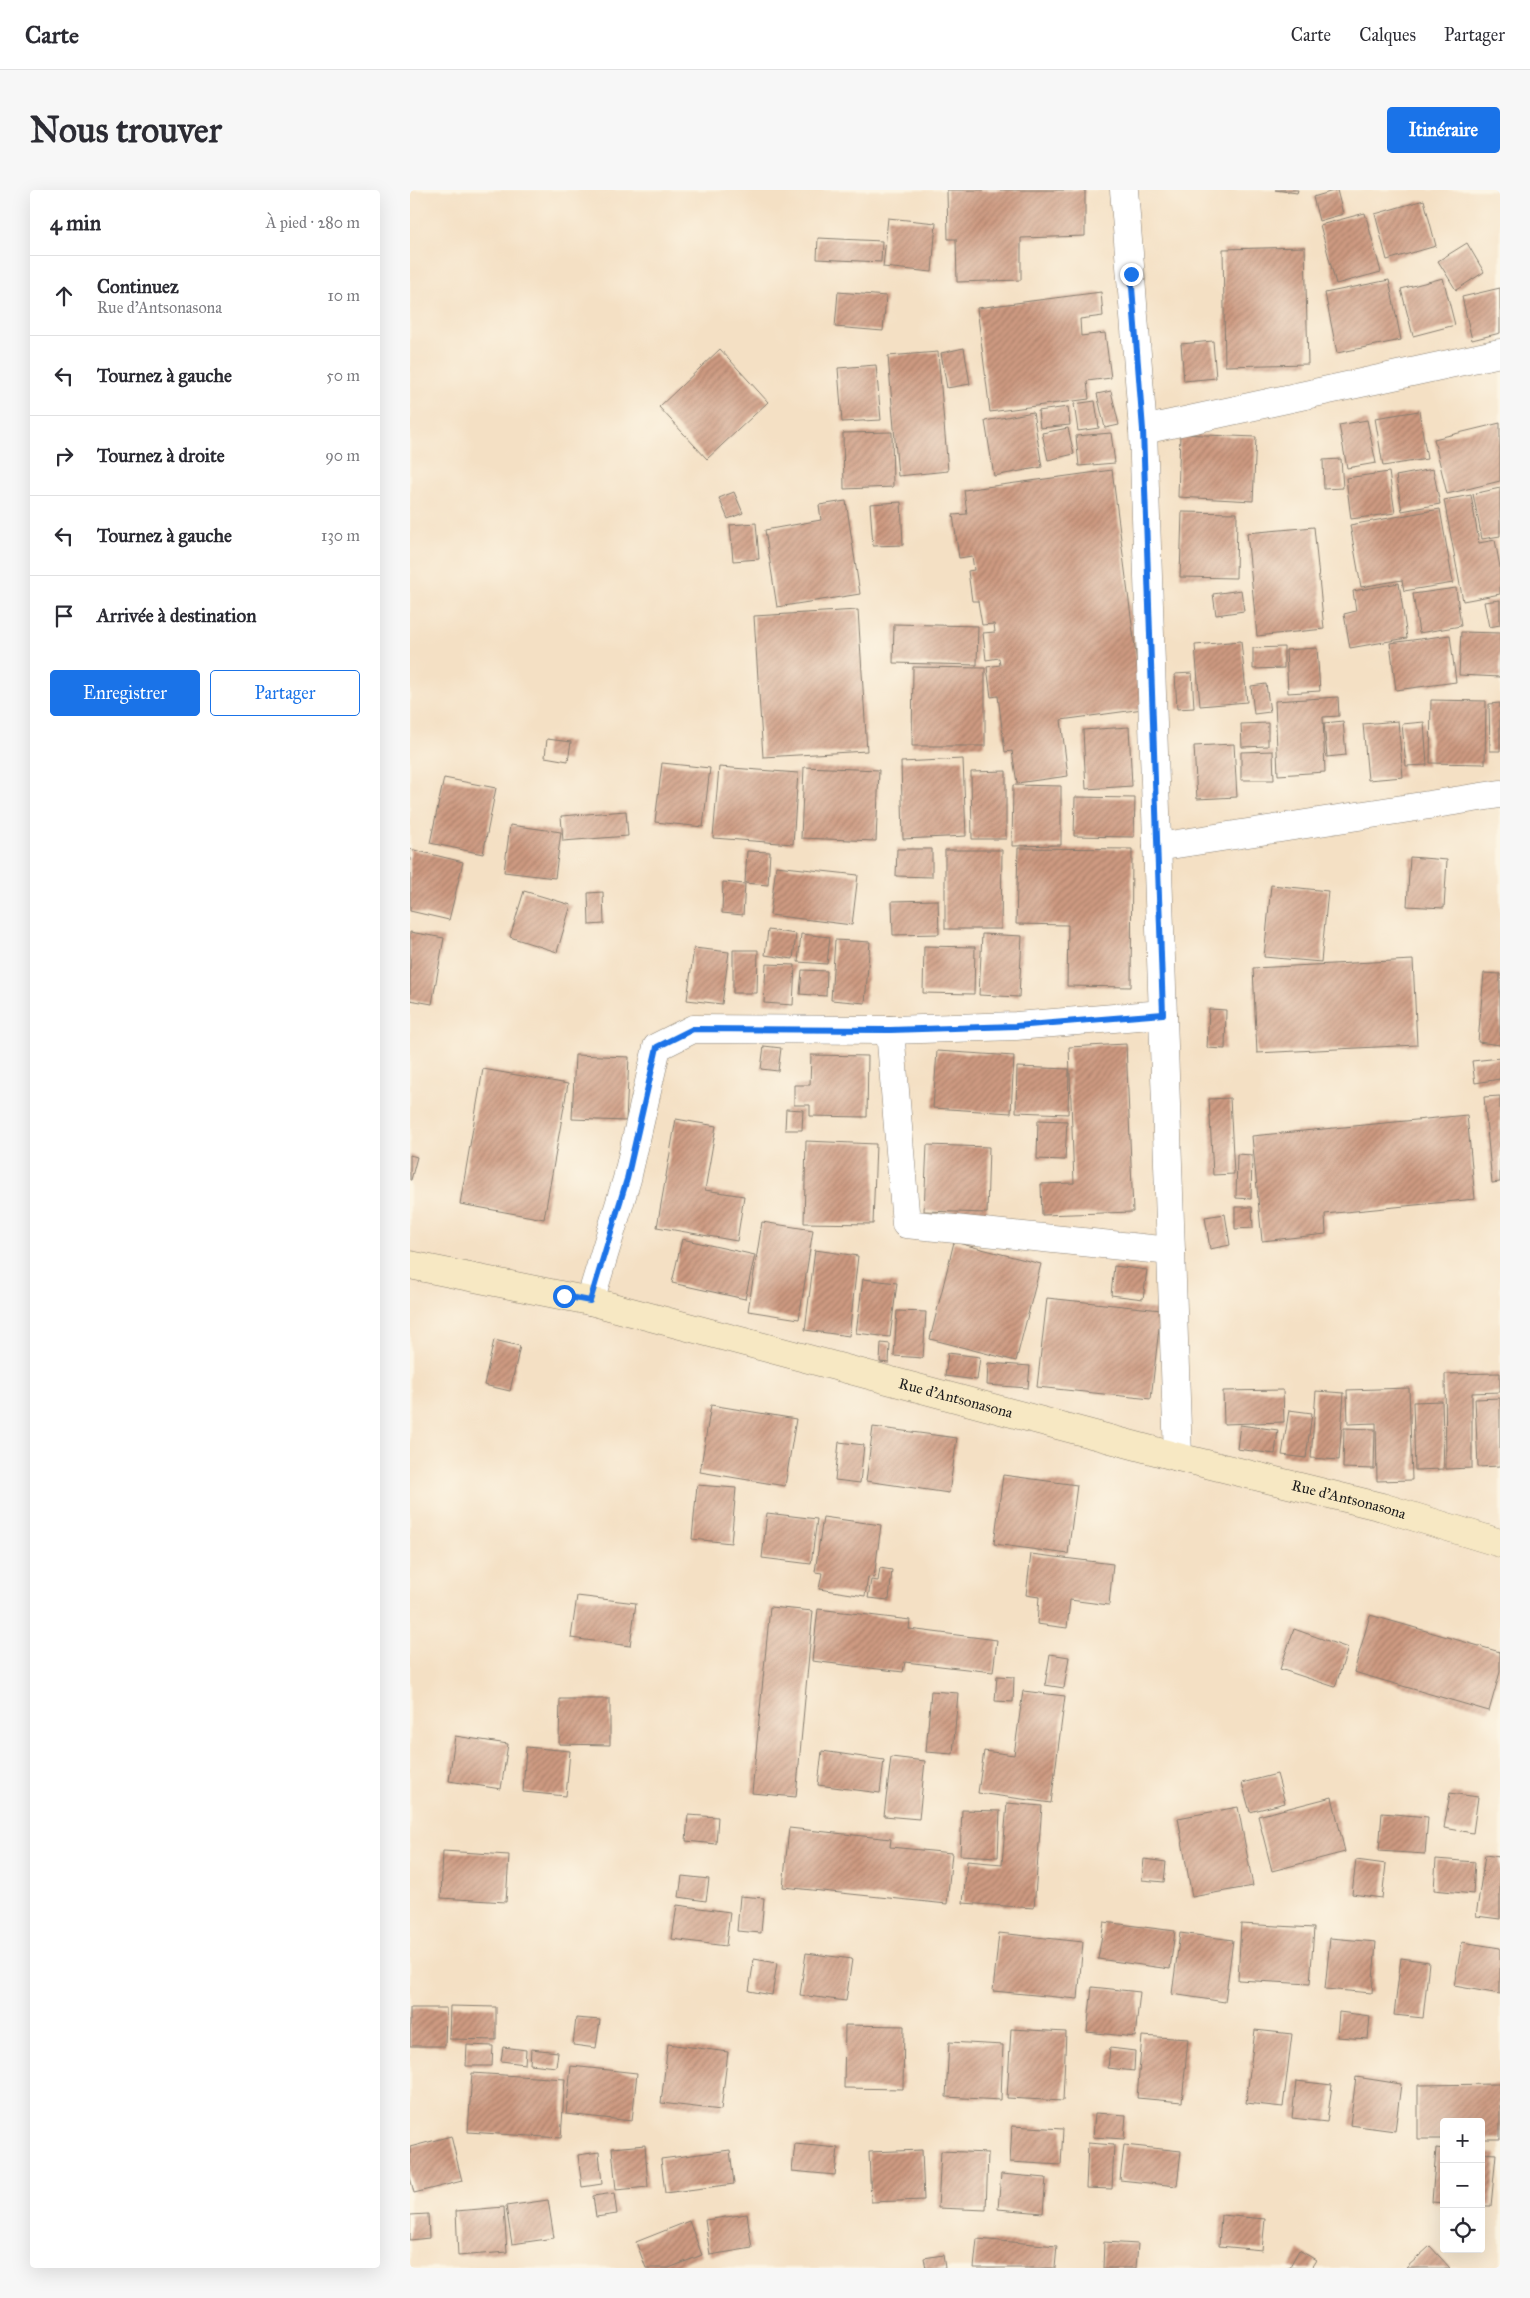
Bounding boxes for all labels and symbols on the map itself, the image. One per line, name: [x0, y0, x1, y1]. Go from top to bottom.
route end: [1120, 263, 1143, 286]
route start: [553, 1285, 576, 1308]
street label: Rue d'Antsonasona: [897, 1374, 1015, 1422]
street label: Rue d'Antsonasona: [1290, 1476, 1409, 1523]

